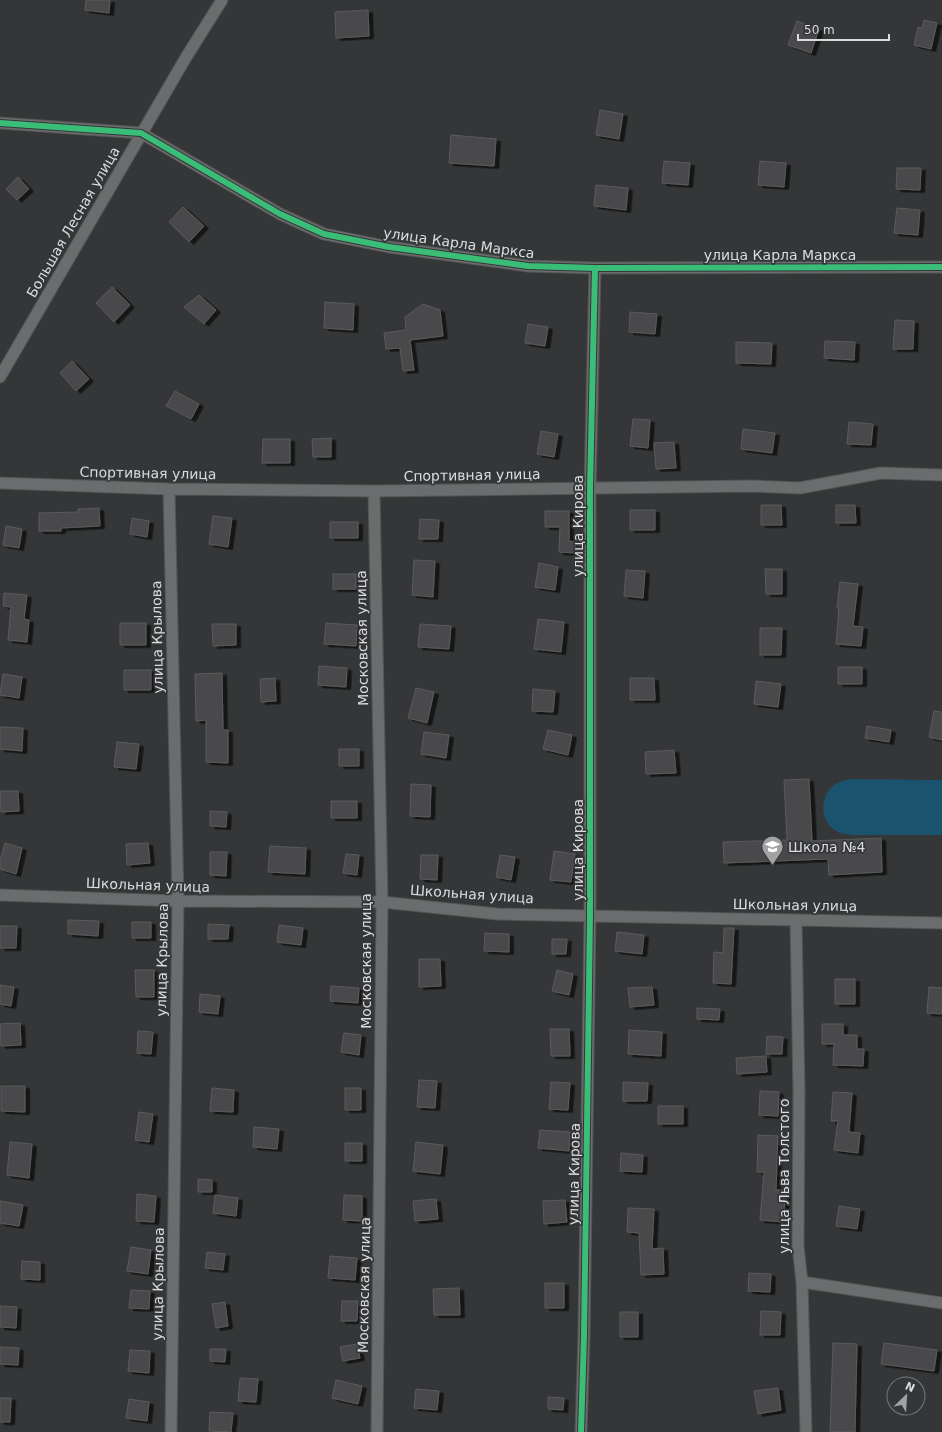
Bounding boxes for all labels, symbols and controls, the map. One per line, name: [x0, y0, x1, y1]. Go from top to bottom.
scale bar: [798, 16, 889, 42]
text: 50 m: [804, 23, 835, 37]
street label: Большая Лесная улица: [23, 144, 123, 300]
street label: улица Карла Маркса: [382, 224, 536, 262]
street label: улица Карла Маркса: [704, 247, 856, 263]
street label: Спортивная улица: [79, 464, 217, 482]
street label: Спортивная улица: [403, 466, 541, 484]
street label: улица Кирова: [570, 475, 586, 577]
street label: Московская улица: [353, 570, 371, 706]
street label: улица Крылова: [148, 580, 166, 694]
street label: улица Кирова: [570, 799, 586, 901]
school or university icon: Школа №4: [760, 834, 786, 867]
place label: Школа №4: [788, 839, 866, 855]
street label: Школьная улица: [86, 875, 210, 895]
street label: Школьная улица: [409, 882, 535, 906]
street label: Московская улица: [358, 893, 374, 1029]
street label: Школьная улица: [733, 896, 857, 914]
street label: улица Крылова: [153, 903, 171, 1017]
street label: улица Льва Толстого: [776, 1098, 792, 1254]
street label: улица Кирова: [565, 1123, 583, 1225]
street label: Московская улица: [355, 1217, 373, 1353]
street label: улица Крылова: [149, 1227, 167, 1341]
north arrow: [886, 1376, 926, 1416]
text: N: [903, 1380, 917, 1395]

